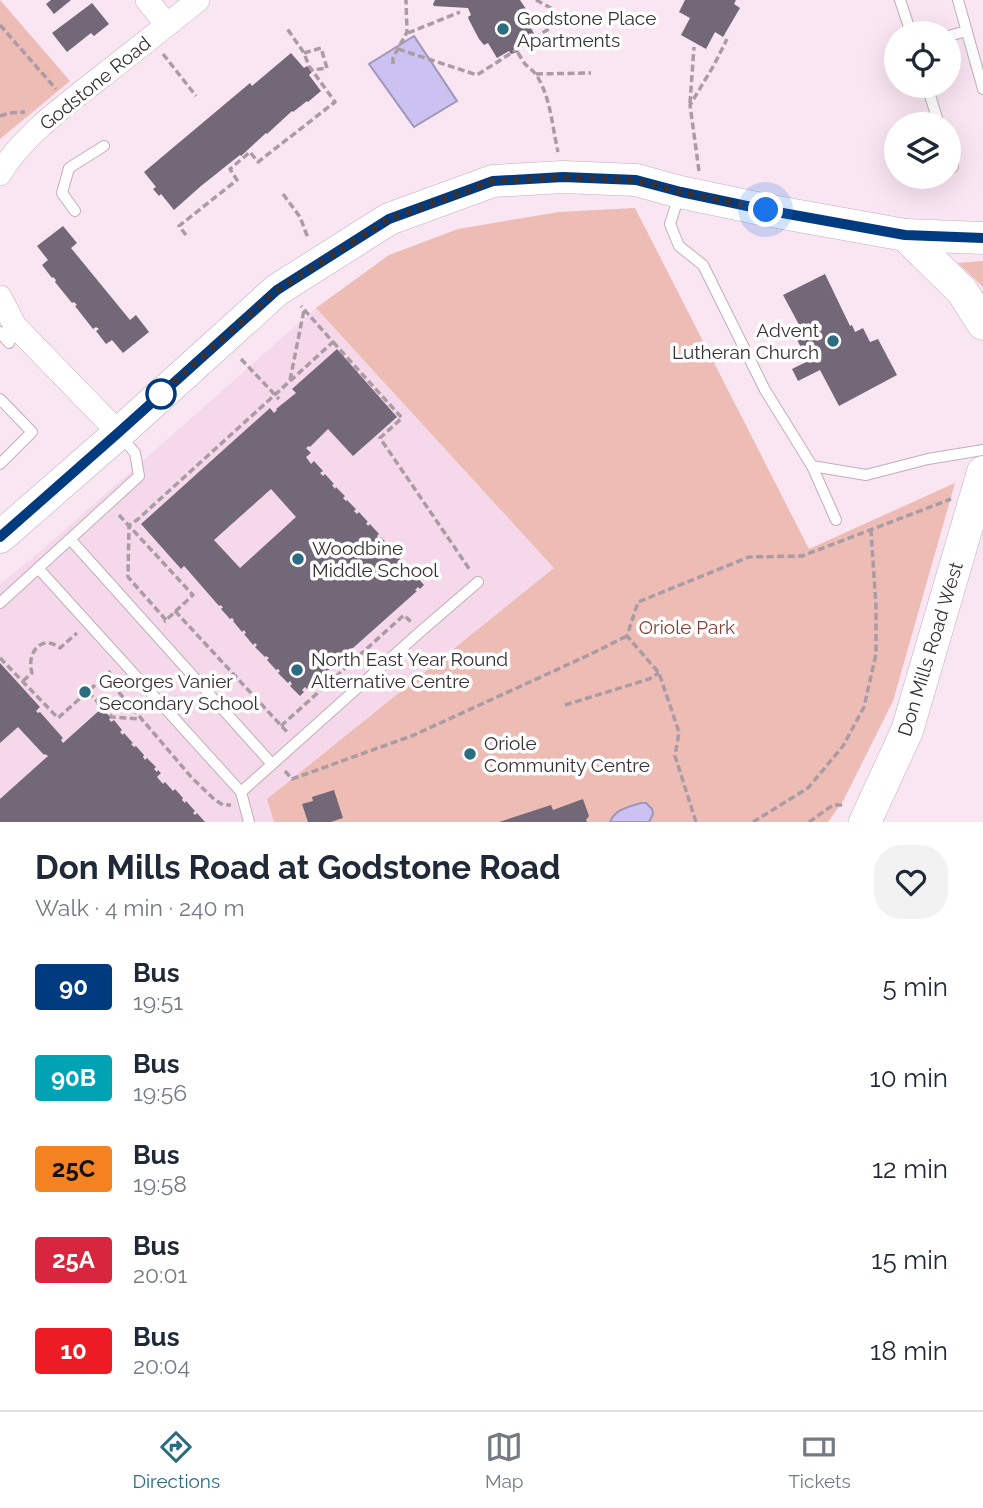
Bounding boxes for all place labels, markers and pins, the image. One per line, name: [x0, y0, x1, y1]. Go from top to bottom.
place label: Godstone Place Apartments: [517, 7, 656, 51]
marker: Godstone Place Apartments: [495, 21, 511, 37]
place label: Advent Lutheran Church: [672, 319, 820, 363]
marker: Advent Lutheran Church: [825, 333, 841, 349]
unlabelled marker: [146, 379, 176, 409]
place label: Woodbine Middle School: [312, 537, 439, 581]
marker: Woodbine Middle School: [290, 551, 306, 567]
place label: North East Year Round Alternative Centre: [311, 648, 508, 692]
marker: North East Year Round Alternative Centre: [289, 662, 305, 678]
place label: Georges Vanier Secondary School: [99, 670, 260, 714]
marker: Georges Vanier Secondary School: [77, 684, 93, 700]
place label: Oriole Community Centre: [484, 732, 650, 776]
marker: Oriole Community Centre: [462, 746, 478, 762]

